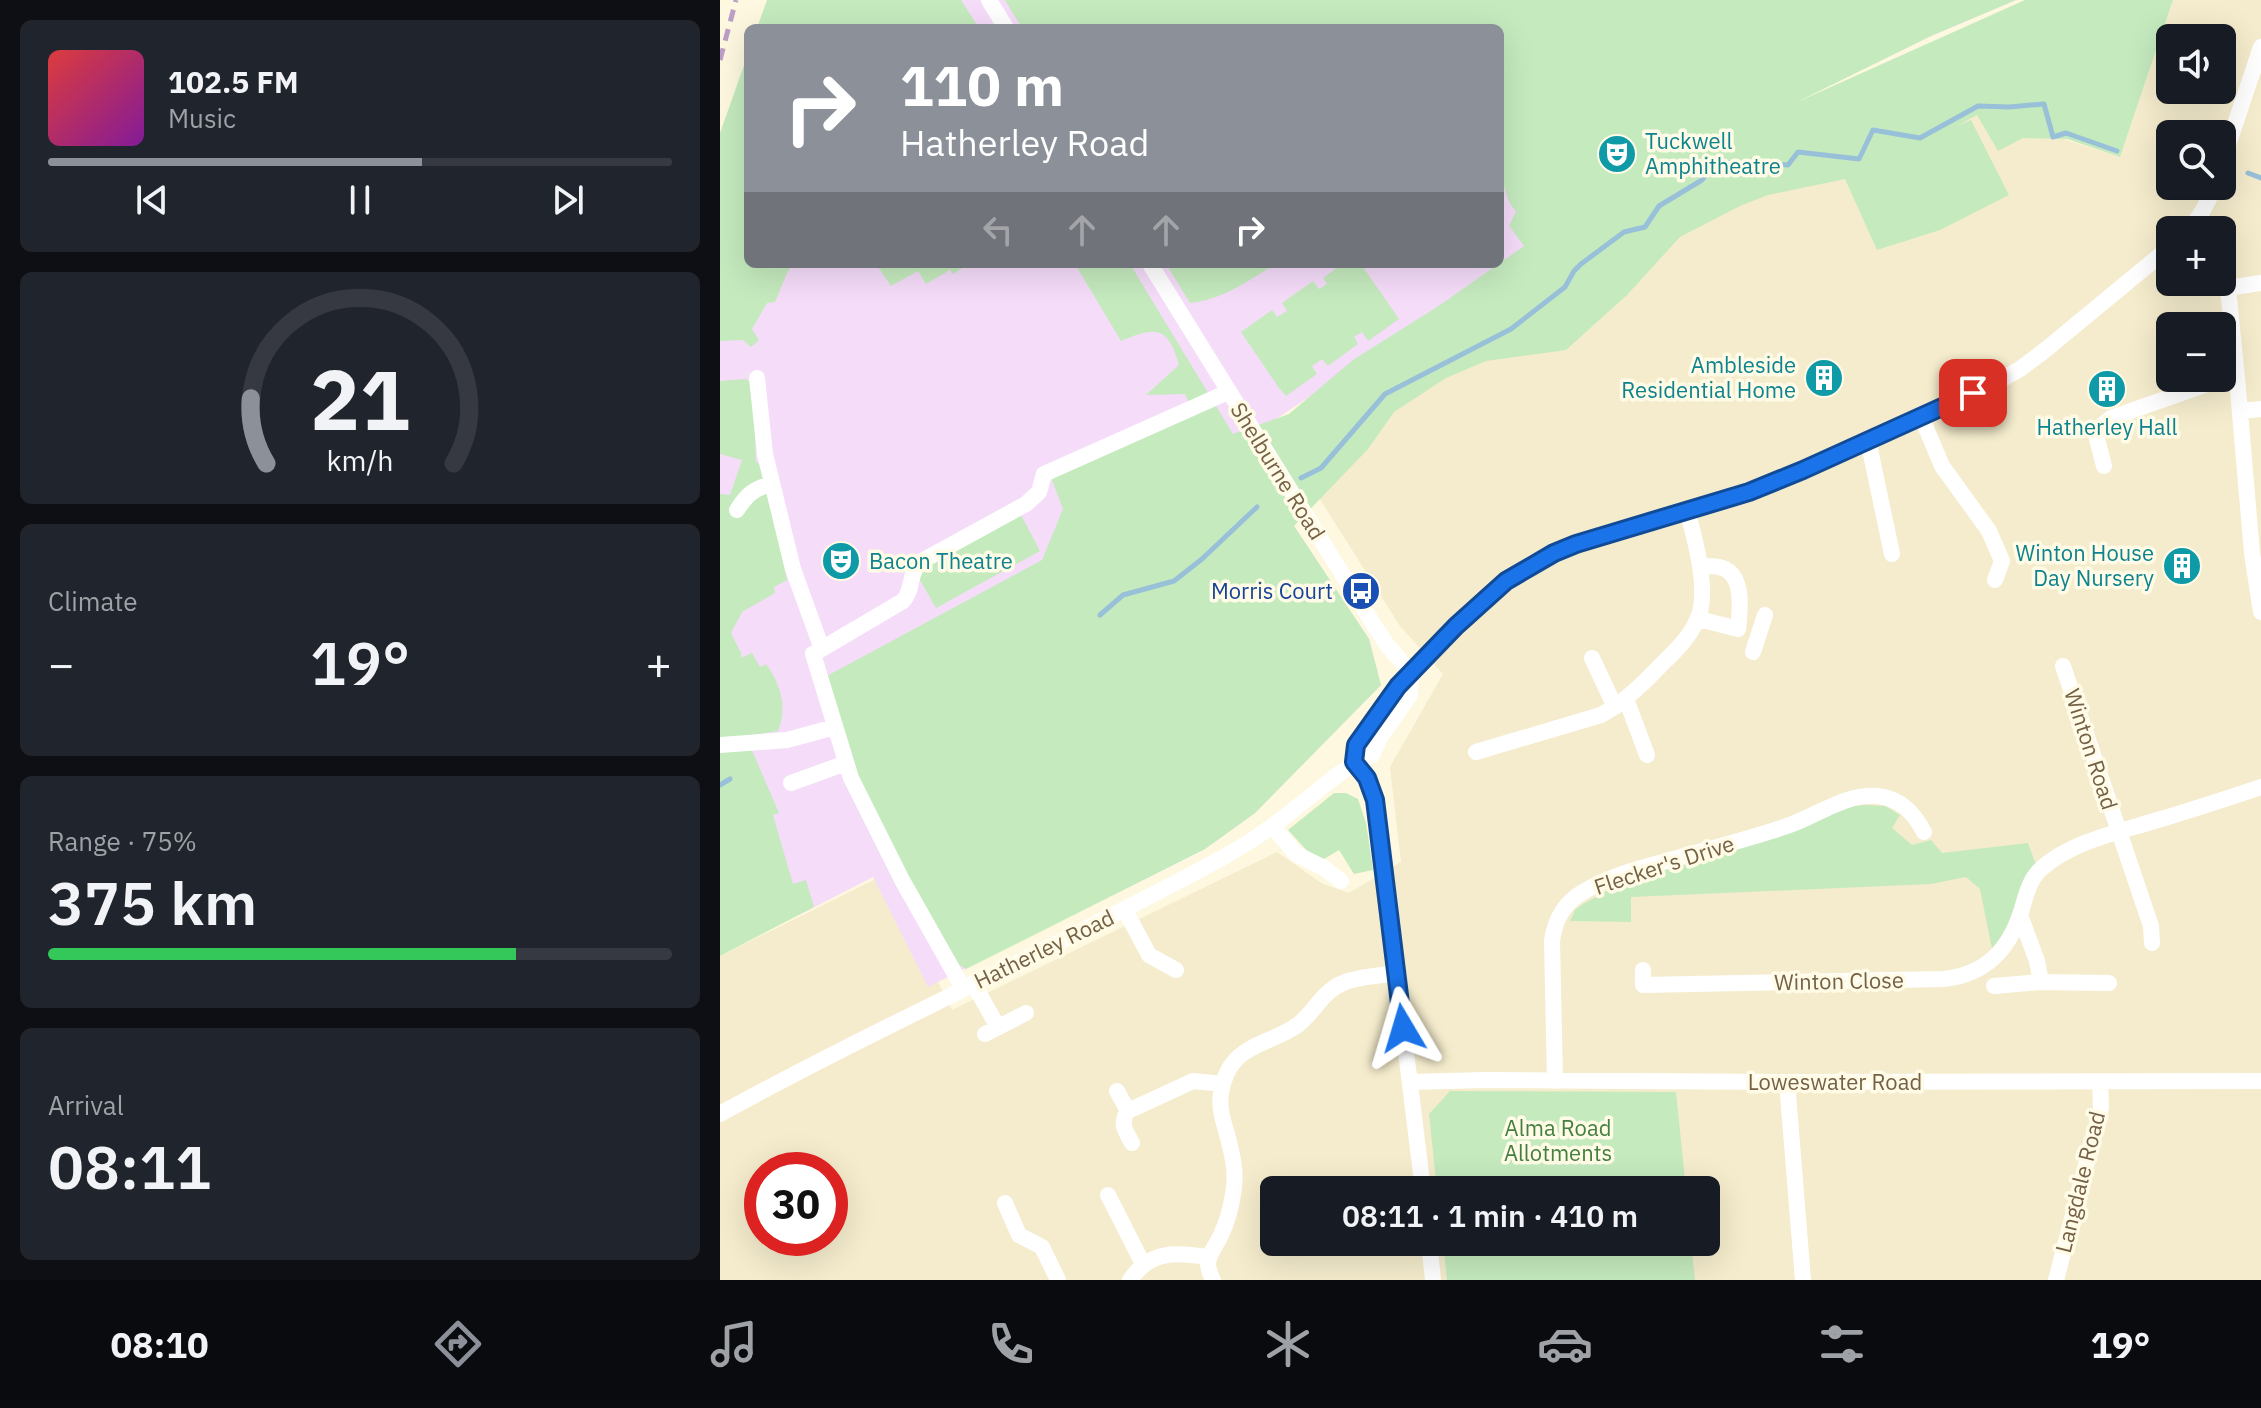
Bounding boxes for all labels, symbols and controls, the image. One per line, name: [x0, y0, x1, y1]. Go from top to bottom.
map controls: [2156, 24, 2236, 392]
button: sound: [2156, 24, 2236, 104]
text: 110 m: [900, 49, 1064, 121]
icon: right: [768, 56, 872, 160]
text: 102.5 FM: [168, 62, 299, 101]
text: Music: [168, 101, 236, 135]
text: Hatherley Road: [900, 119, 1149, 166]
button: search: [2156, 120, 2236, 200]
place label: Tuckwell Amphitheatre: [1645, 126, 1781, 180]
theatre icon: Tuckwell Amphitheatre: [1596, 133, 1638, 175]
icon: previous: [130, 178, 174, 222]
icon: pause: [338, 178, 382, 222]
icon: next: [546, 178, 590, 222]
icon: left: [976, 208, 1020, 252]
icon: ahead: [1060, 208, 1104, 252]
icon: ahead: [1144, 208, 1188, 252]
icon: right: [1228, 208, 1272, 252]
button: +: [2156, 216, 2236, 296]
button: −: [2156, 312, 2236, 392]
text: 21: [310, 345, 410, 453]
place label: Ambleside Residential Home: [1621, 350, 1796, 404]
building icon: Ambleside Residential Home: [1803, 357, 1845, 399]
pin: [1939, 359, 2007, 427]
building icon: Hatherley Hall: [2086, 368, 2128, 410]
icon: arrive: [1951, 371, 1995, 415]
street label: Shelburne Road: [1225, 396, 1332, 545]
place label: Hatherley Hall: [2037, 412, 2177, 441]
text: km/h: [326, 442, 394, 479]
place label: Winton House Day Nursery: [2016, 538, 2154, 592]
theatre icon: Bacon Theatre: [820, 540, 862, 582]
building icon: Winton House Day Nursery: [2161, 545, 2203, 587]
place label: Bacon Theatre: [869, 546, 1013, 575]
bus stop icon: Morris Court: [1340, 570, 1382, 612]
place label: Morris Court: [1211, 576, 1333, 605]
text: Climate: [48, 584, 138, 618]
text: 19°: [310, 623, 410, 702]
text: −: [48, 635, 74, 692]
text: +: [646, 635, 672, 692]
street label: Winton Road: [2058, 685, 2125, 813]
text: Range · 75%: [48, 824, 197, 858]
street label: Flecker's Drive: [1590, 828, 1738, 901]
text: 375 km: [48, 863, 257, 942]
street label: Hatherley Road: [969, 902, 1119, 995]
street label: Winton Close: [1774, 965, 1904, 996]
position arrow: [1361, 986, 1445, 1070]
street label: Loweswater Road: [1748, 1067, 1922, 1096]
text: Arrival: [48, 1088, 124, 1122]
street label: Langdale Road: [2048, 1108, 2111, 1256]
park label: Alma Road Allotments: [1504, 1113, 1612, 1167]
text: 08:11: [48, 1127, 211, 1206]
speed limit sign: 30: [744, 1152, 848, 1256]
text: 08:11 · 1 min · 410 m: [1342, 1196, 1638, 1235]
icon: directions: [430, 1316, 486, 1372]
icon: music: [706, 1316, 762, 1372]
icon: phone: [983, 1316, 1039, 1372]
icon: climate: [1260, 1316, 1316, 1372]
icon: car: [1537, 1316, 1593, 1372]
icon: filters: [1814, 1316, 1870, 1372]
text: 08:10: [110, 1321, 209, 1368]
text: 19°: [2090, 1321, 2151, 1368]

